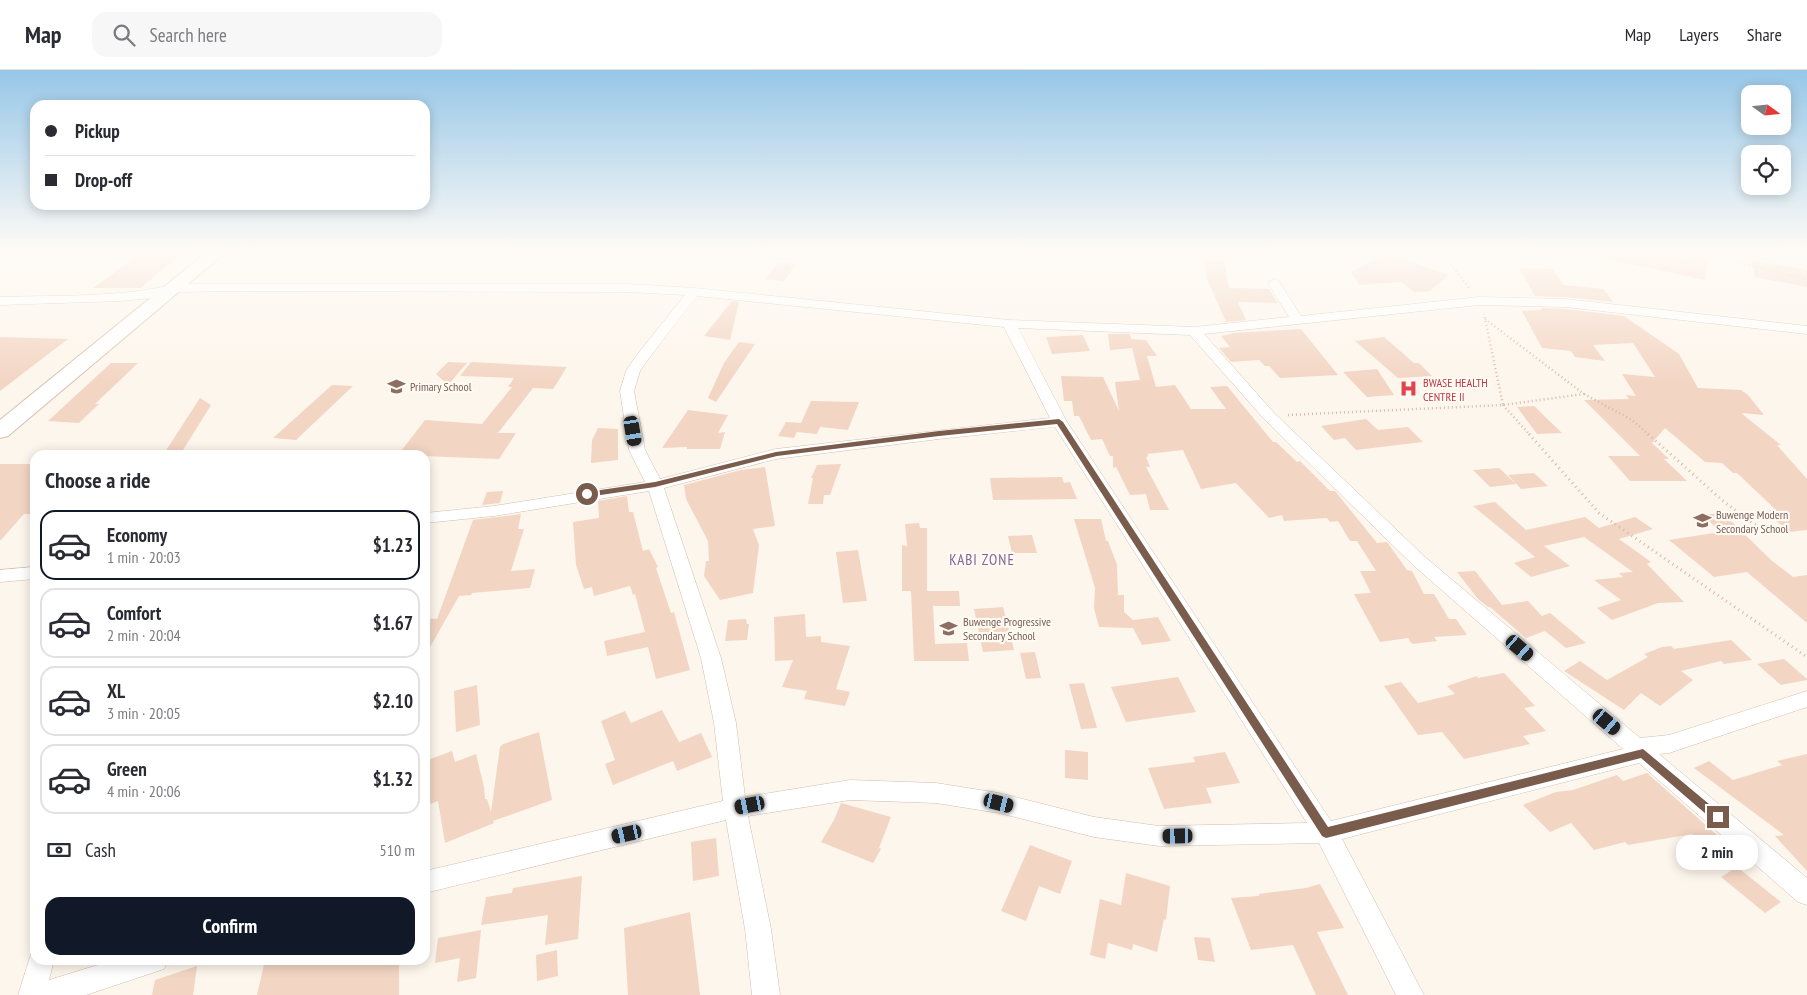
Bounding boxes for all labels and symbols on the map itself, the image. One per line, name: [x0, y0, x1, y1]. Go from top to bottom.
north arrow: [1741, 85, 1791, 135]
place label: BWASE HEALTH CENTRE II: [1423, 375, 1488, 404]
school or university icon: Primary School: [386, 376, 406, 396]
place label: Primary School: [410, 379, 472, 394]
hospital icon: BWASE HEALTH CENTRE II: [1399, 379, 1419, 399]
car: [623, 415, 642, 447]
route start: [576, 483, 598, 505]
place label: Buwenge Modern Secondary School: [1716, 507, 1789, 536]
school or university icon: Buwenge Modern Secondary School: [1692, 511, 1712, 531]
district label: KABI ZONE: [949, 550, 1015, 569]
place label: Buwenge Progressive Secondary School: [963, 614, 1051, 643]
school or university icon: Buwenge Progressive Secondary School: [939, 618, 959, 638]
car: [1503, 632, 1536, 664]
car: [1590, 707, 1623, 737]
car: [982, 792, 1015, 814]
car: [733, 795, 766, 815]
route end: [1707, 806, 1729, 828]
car: [610, 823, 643, 845]
car: [1162, 828, 1193, 844]
callout: 2 min: [1677, 834, 1759, 870]

